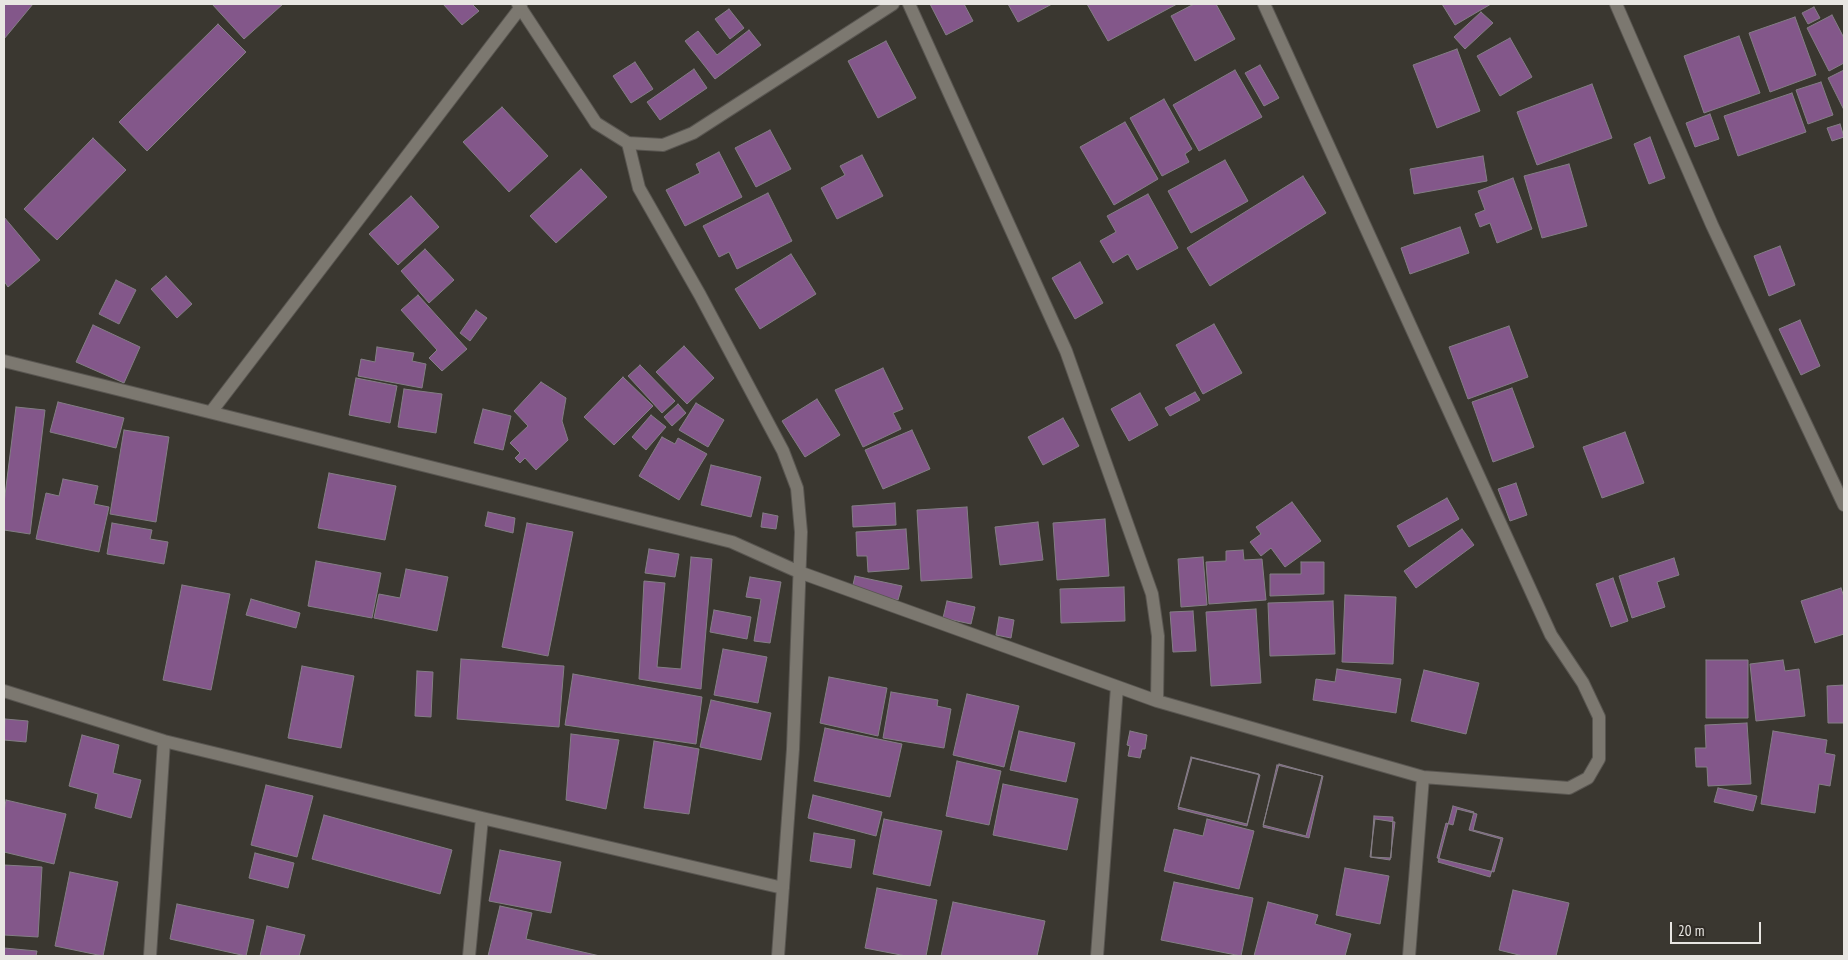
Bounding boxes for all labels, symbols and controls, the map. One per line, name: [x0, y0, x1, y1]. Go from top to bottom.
scale bar: [1673, 912, 1764, 944]
text: 20 m: [1678, 921, 1704, 940]

